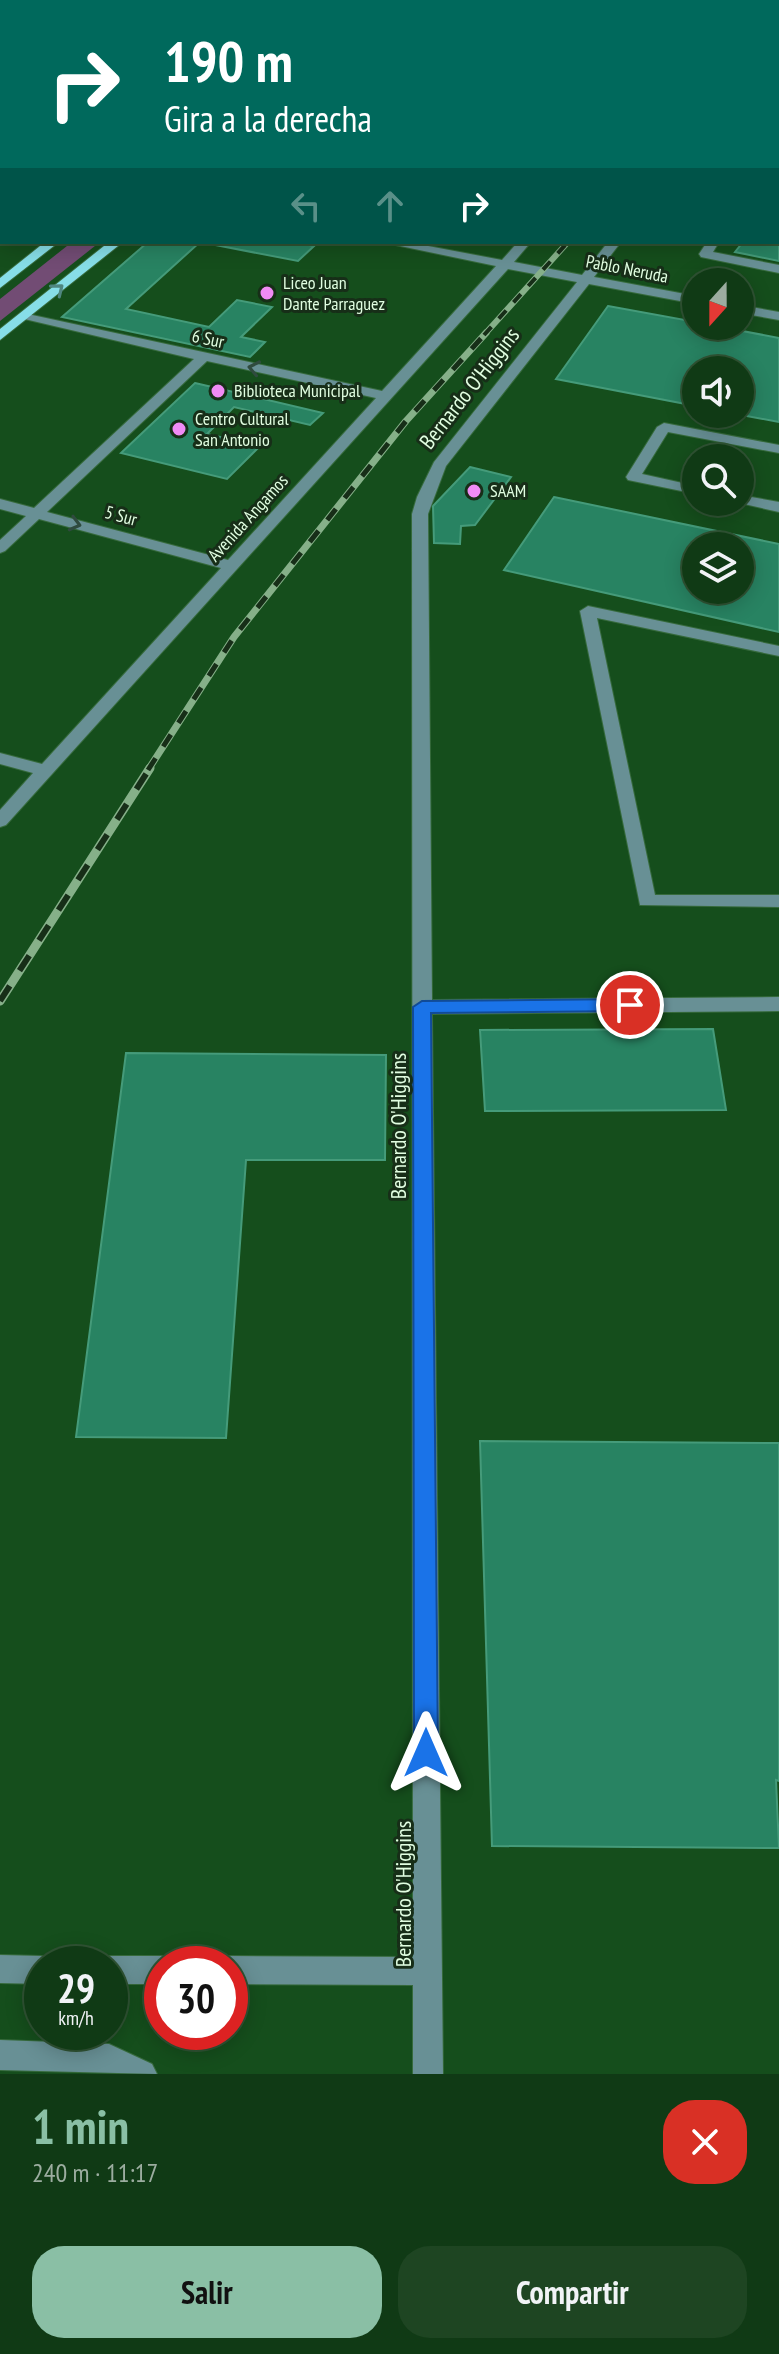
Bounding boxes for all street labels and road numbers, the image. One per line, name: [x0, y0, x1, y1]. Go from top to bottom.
street label: Pablo Neruda: [584, 249, 670, 288]
street label: Bernardo O'Higgins: [413, 322, 525, 454]
street label: 6 Sur: [190, 324, 226, 353]
street label: Avenida Angamos: [202, 469, 293, 566]
street label: 5 Sur: [103, 500, 140, 531]
street label: Bernardo O'Higgins: [384, 1053, 412, 1199]
street label: Bernardo O'Higgins: [389, 1821, 417, 1967]

